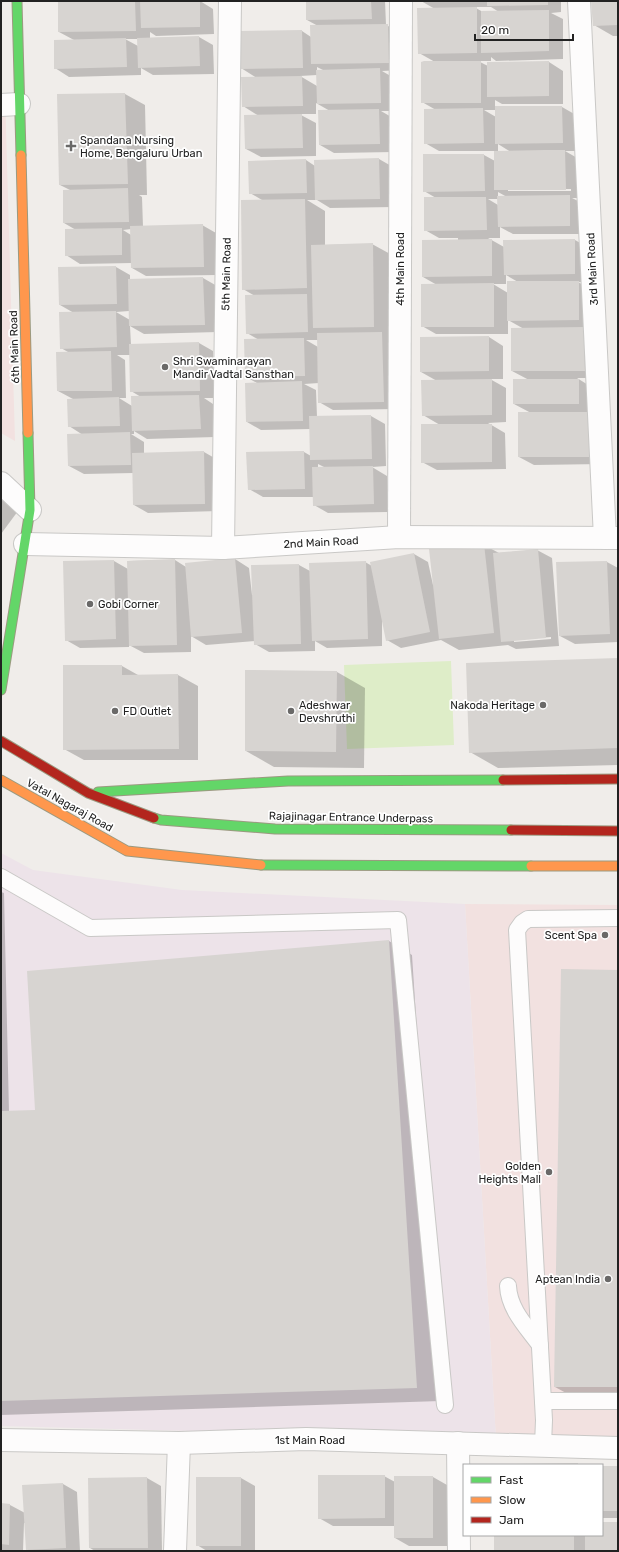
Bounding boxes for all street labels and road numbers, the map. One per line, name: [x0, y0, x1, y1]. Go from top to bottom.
street label: 4th Main Road: [394, 232, 407, 306]
street label: 3rd Main Road: [584, 232, 601, 306]
street label: 5th Main Road: [219, 237, 234, 311]
street label: 6th Main Road: [7, 310, 22, 384]
street label: 2nd Main Road: [283, 534, 359, 551]
street label: Vatal Nagaraj Road: [24, 776, 115, 835]
street label: Rajajinagar Entrance Underpass: [269, 810, 434, 825]
street label: 1st Main Road: [275, 1434, 345, 1447]

